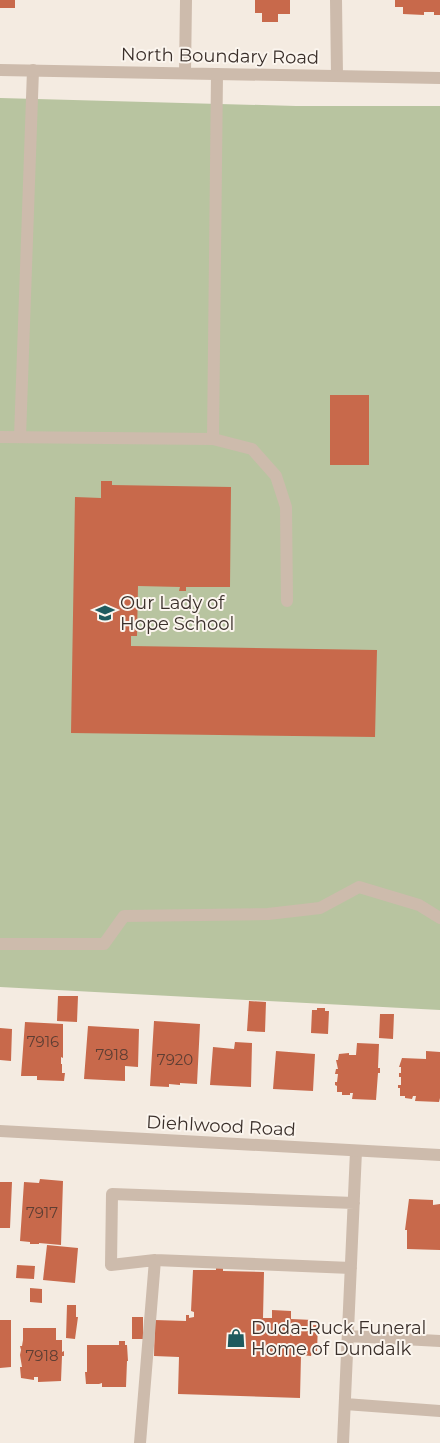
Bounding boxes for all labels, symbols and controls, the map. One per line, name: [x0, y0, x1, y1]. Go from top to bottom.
street label: North Boundary Road: [121, 43, 319, 69]
place label: Our Lady of Hope School: [120, 592, 234, 635]
school or university icon: Our Lady of Hope School: [94, 602, 116, 624]
house number: 7916: [27, 1032, 59, 1051]
house number: 7918: [96, 1045, 128, 1064]
house number: 7920: [157, 1050, 193, 1069]
street label: Diehlwood Road: [146, 1111, 296, 1141]
house number: 7917: [26, 1203, 58, 1222]
place label: Duda-Ruck Funeral Home of Dundalk: [251, 1317, 426, 1360]
shop icon: Duda-Ruck Funeral Home of Dundalk: [225, 1327, 247, 1349]
house number: 7918: [26, 1346, 58, 1365]

